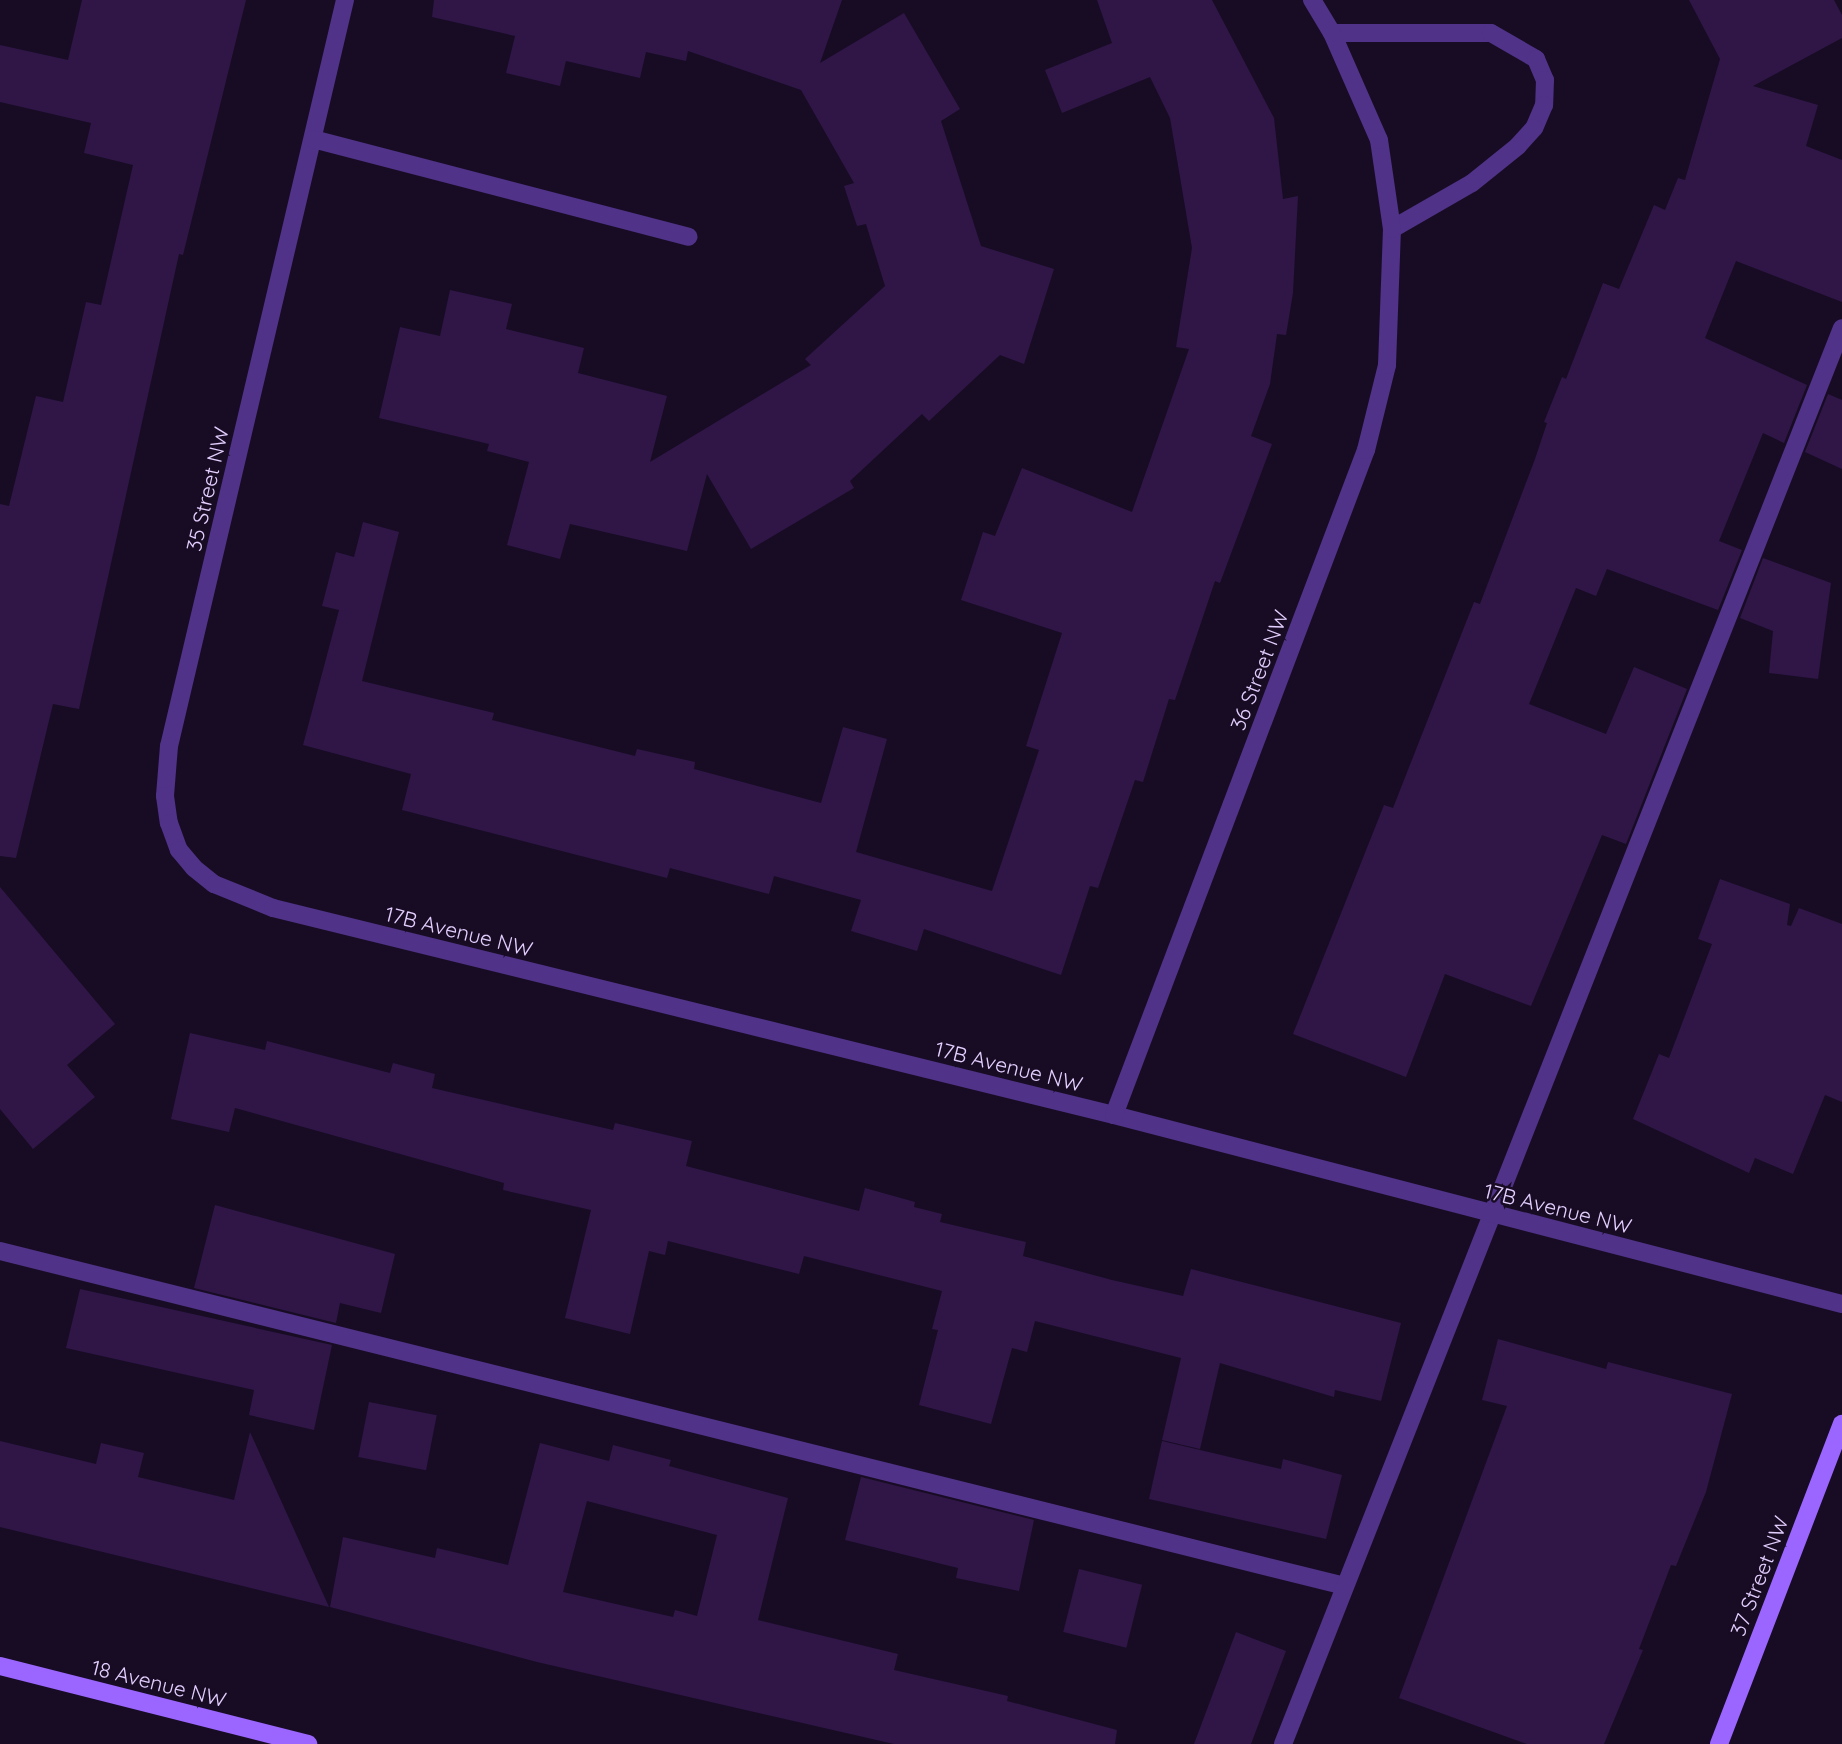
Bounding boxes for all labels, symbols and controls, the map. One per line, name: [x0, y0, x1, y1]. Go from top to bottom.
street label: 35 Street NW: [180, 424, 234, 554]
street label: 36 Street NW: [1225, 606, 1293, 734]
street label: 17B Avenue NW: [383, 901, 535, 961]
street label: 17B Avenue NW: [933, 1036, 1085, 1096]
street label: 17B Avenue NW: [1482, 1178, 1634, 1238]
street label: 37 Street NW: [1725, 1513, 1793, 1639]
street label: 18 Avenue NW: [89, 1654, 229, 1712]

